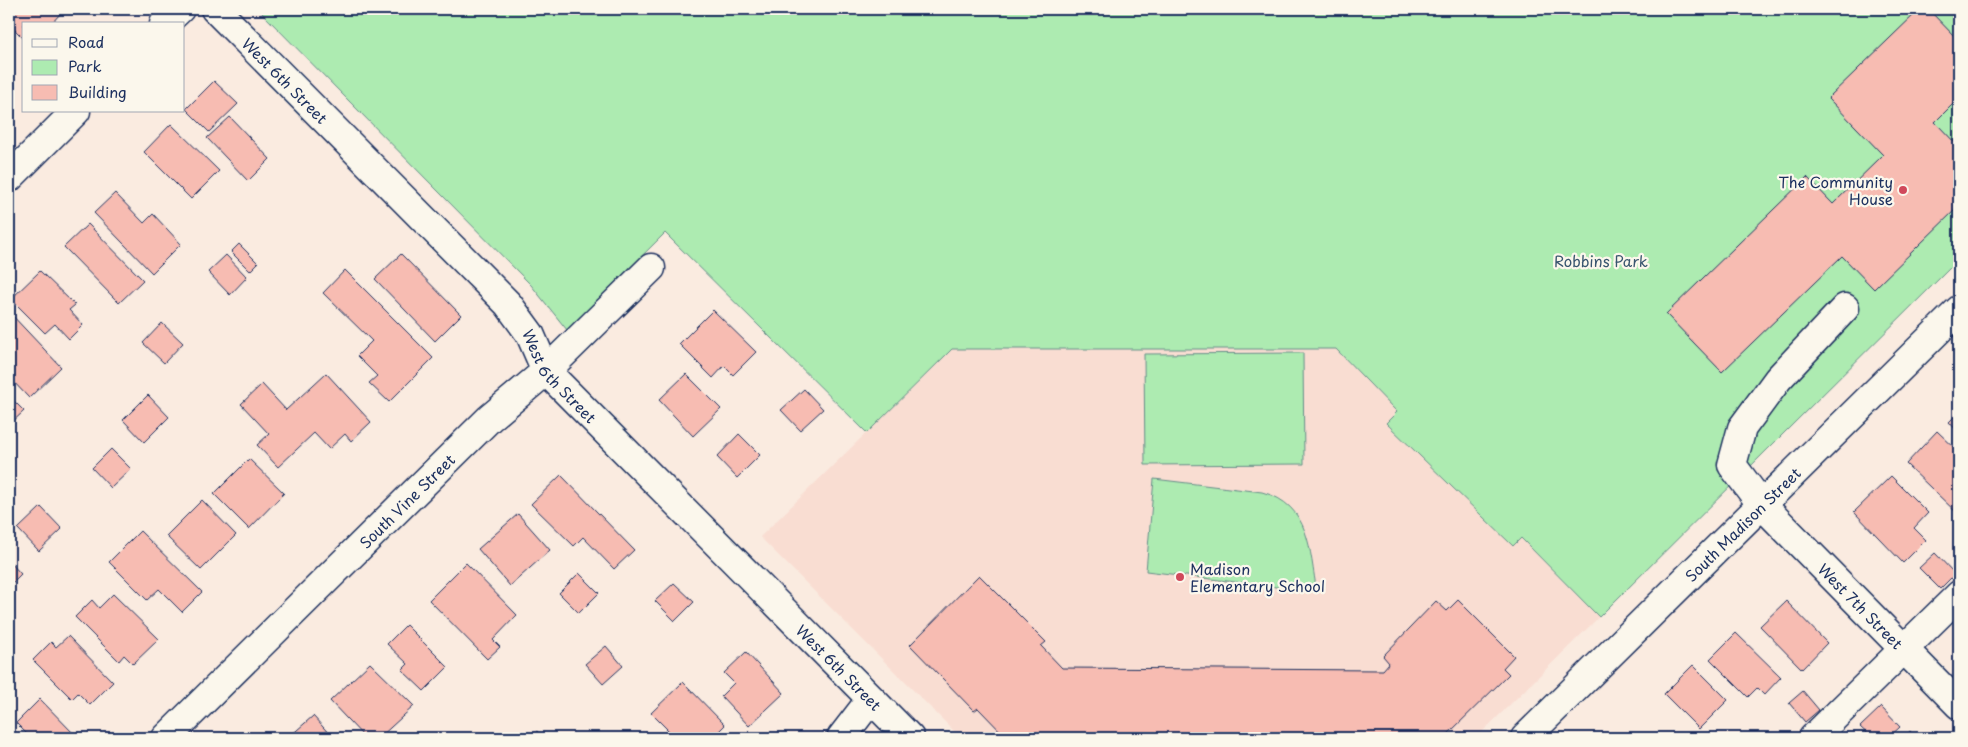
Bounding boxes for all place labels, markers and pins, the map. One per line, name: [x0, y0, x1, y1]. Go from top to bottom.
place label: The Community House: [1779, 170, 1893, 210]
marker: The Community House: [1897, 184, 1909, 196]
place label: Madison Elementary School: [1190, 557, 1325, 597]
marker: Madison Elementary School: [1174, 571, 1186, 583]

